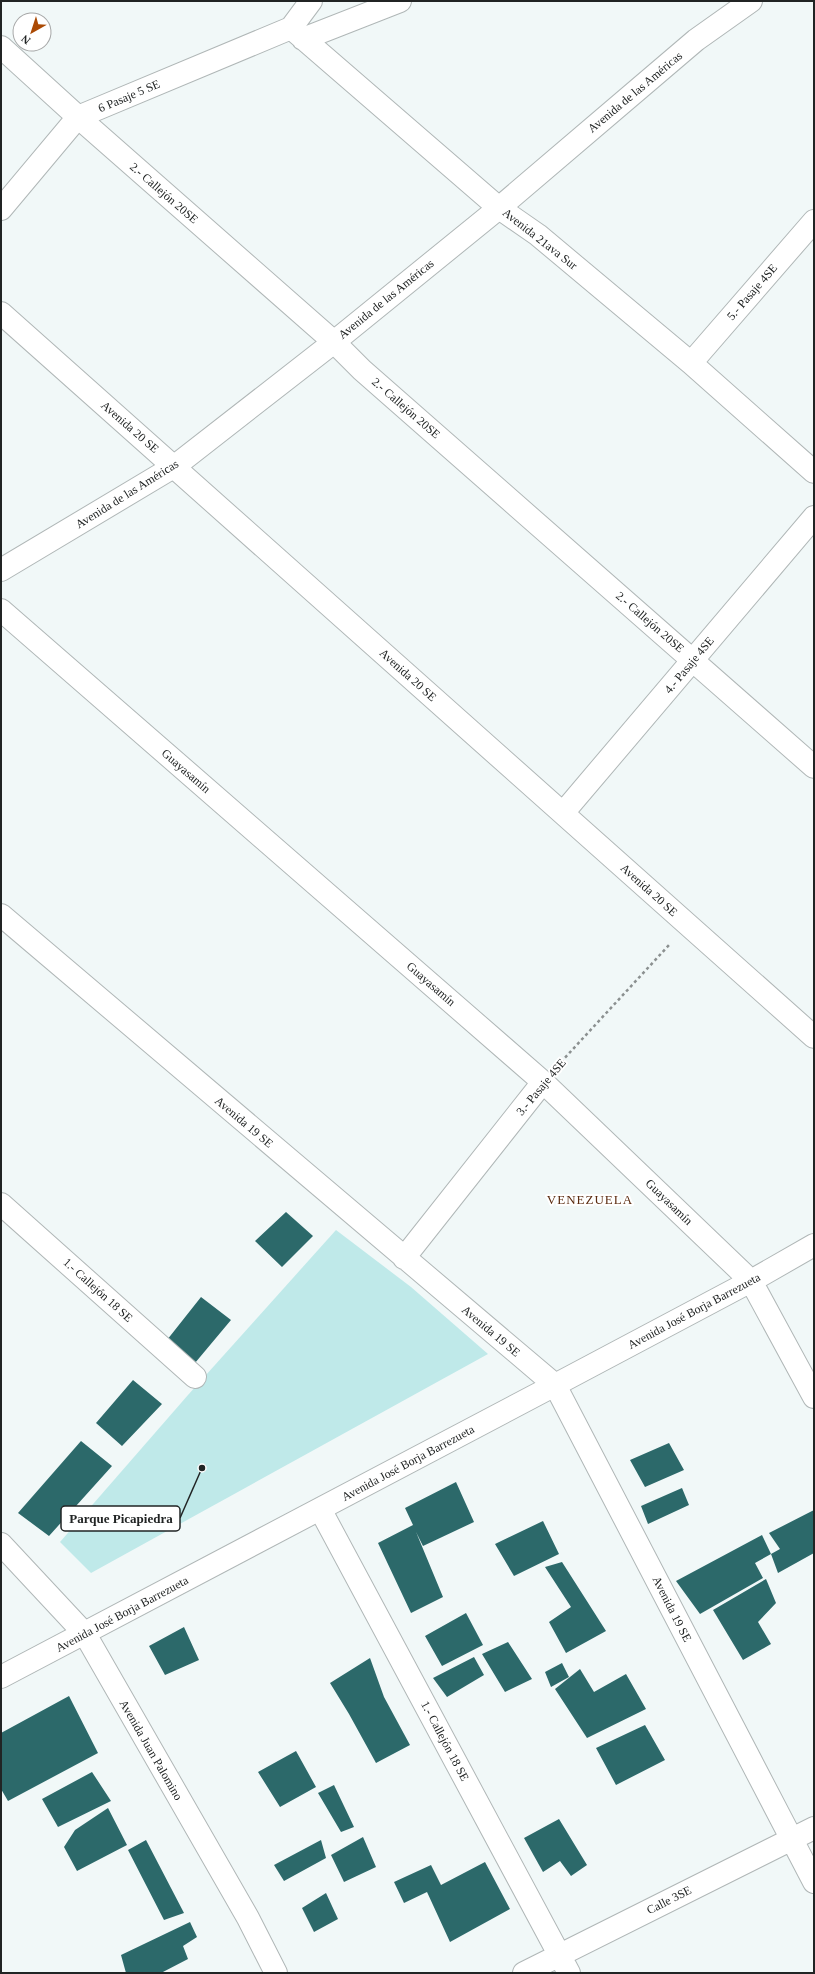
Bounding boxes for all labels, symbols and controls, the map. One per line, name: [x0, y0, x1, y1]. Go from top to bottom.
north arrow: [12, 12, 52, 52]
text: N: [19, 33, 33, 47]
street label: Avenida de las Américas: [585, 48, 685, 136]
street label: 6 Pasaje 5 SE: [96, 77, 162, 115]
street label: 2.- Callejón 20SE: [127, 160, 201, 226]
street label: Avenida 21ava Sur: [500, 205, 580, 273]
street label: Avenida de las Américas: [335, 256, 437, 342]
street label: 5.- Pasaje 4SE: [724, 261, 780, 323]
street label: 2.- Callejón 20SE: [369, 375, 443, 441]
street label: Avenida 20 SE: [98, 398, 162, 456]
street label: Avenida de las Américas: [73, 456, 181, 531]
street label: 2.- Callejón 20SE: [613, 589, 687, 655]
street label: 4.- Pasaje 4SE: [661, 634, 717, 696]
street label: Avenida 20 SE: [377, 646, 439, 704]
street label: Guayasamín: [159, 746, 213, 796]
street label: Avenida 20 SE: [618, 861, 680, 919]
street label: Guayasamín: [404, 959, 458, 1009]
street label: 3.- Pasaje 4SE: [513, 1056, 569, 1118]
street label: Avenida 19 SE: [212, 1094, 276, 1150]
street label: Guayasamín: [643, 1176, 695, 1228]
district label: VENEZUELA: [547, 1192, 633, 1207]
street label: 1.- Callejón 18 SE: [60, 1255, 136, 1325]
street label: Avenida José Borja Barrezueta: [625, 1270, 763, 1352]
street label: Avenida 19 SE: [459, 1303, 523, 1359]
street label: Avenida José Borja Barrezueta: [339, 1422, 477, 1504]
callout: Parque Picapiedra: [61, 1506, 180, 1531]
text: Parque Picapiedra: [69, 1511, 173, 1526]
street label: Avenida José Borja Barrezueta: [53, 1573, 191, 1655]
street label: Avenida 19 SE: [649, 1574, 695, 1644]
street label: Avenida Juan Palomino: [116, 1697, 186, 1803]
street label: 1.- Callejón 18 SE: [418, 1699, 472, 1783]
street label: Calle 3SE: [644, 1883, 694, 1917]

